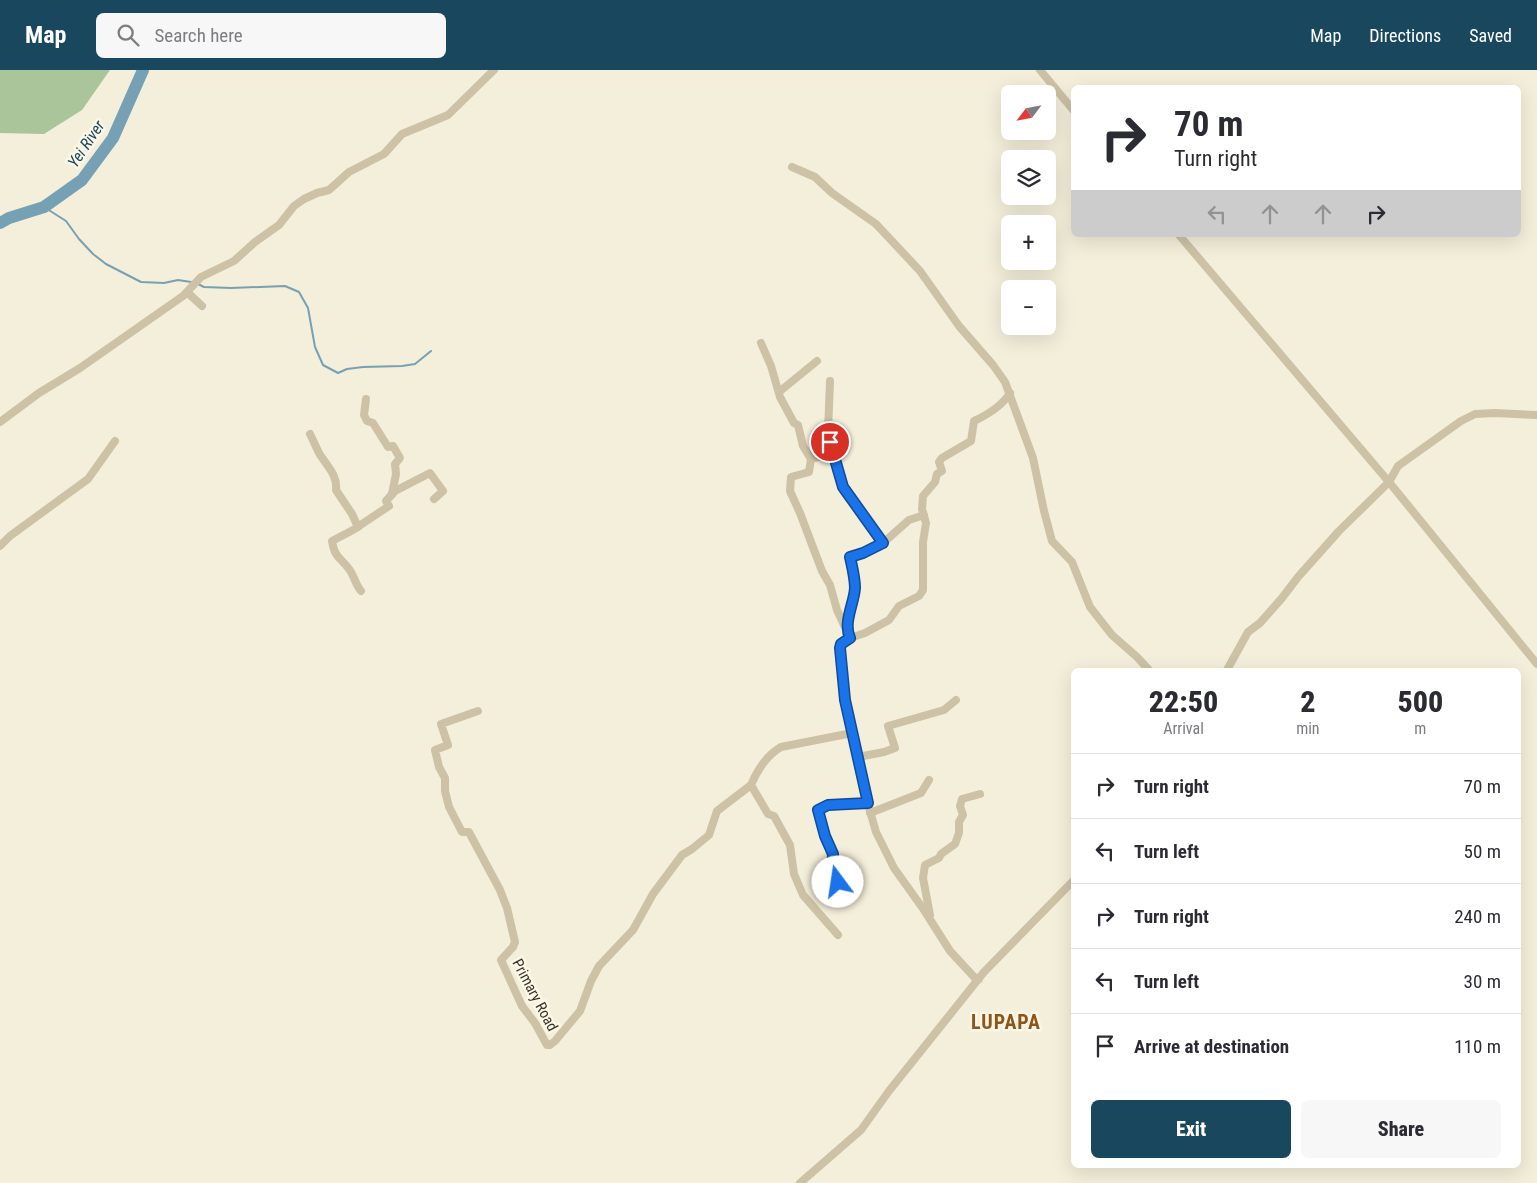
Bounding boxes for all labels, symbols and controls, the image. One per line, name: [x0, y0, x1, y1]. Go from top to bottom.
search box: [96, 13, 446, 58]
text: Map: [25, 21, 66, 49]
icon: search: [114, 21, 142, 49]
text: Search here: [154, 24, 243, 47]
text: Map: [1310, 25, 1341, 46]
text: Directions: [1369, 25, 1441, 46]
text: Saved: [1469, 25, 1512, 46]
north arrow: [1001, 85, 1056, 140]
map controls: [1001, 85, 1056, 335]
text: 70 m: [1174, 104, 1243, 145]
icon: right: [1091, 105, 1156, 170]
water label: Yei River: [63, 116, 109, 171]
text: Turn right: [1174, 146, 1257, 171]
button: layers: [1001, 150, 1056, 205]
icon: left: [1203, 200, 1231, 228]
icon: ahead: [1256, 200, 1284, 228]
icon: ahead: [1309, 200, 1337, 228]
icon: right: [1362, 200, 1390, 228]
button: +: [1001, 215, 1056, 270]
button: −: [1001, 280, 1056, 335]
pin: [809, 421, 851, 463]
icon: arrive: [816, 428, 844, 456]
text: 22:50: [1149, 684, 1218, 719]
text: 2: [1300, 684, 1315, 719]
text: 500: [1397, 684, 1443, 719]
text: Arrival: [1163, 719, 1204, 738]
text: min: [1296, 719, 1320, 738]
text: m: [1414, 719, 1426, 738]
icon: right: [1091, 772, 1119, 800]
text: Turn right: [1134, 775, 1209, 798]
text: 70 m: [1464, 775, 1501, 798]
icon: left: [1091, 837, 1119, 865]
text: Turn left: [1134, 840, 1199, 863]
text: 50 m: [1464, 840, 1501, 863]
position arrow: [811, 855, 863, 907]
icon: right: [1091, 902, 1119, 930]
text: Turn right: [1134, 905, 1209, 928]
text: 240 m: [1454, 905, 1501, 928]
street label: Primary Road: [508, 956, 562, 1034]
icon: left: [1091, 967, 1119, 995]
text: Turn left: [1134, 970, 1199, 993]
text: 30 m: [1464, 970, 1501, 993]
district label: LUPAPA: [971, 1010, 1041, 1034]
icon: arrive: [1091, 1032, 1119, 1060]
text: Arrive at destination: [1134, 1035, 1289, 1058]
text: 110 m: [1454, 1035, 1501, 1058]
button: Exit: [1091, 1100, 1291, 1158]
button: Share: [1301, 1100, 1501, 1158]

